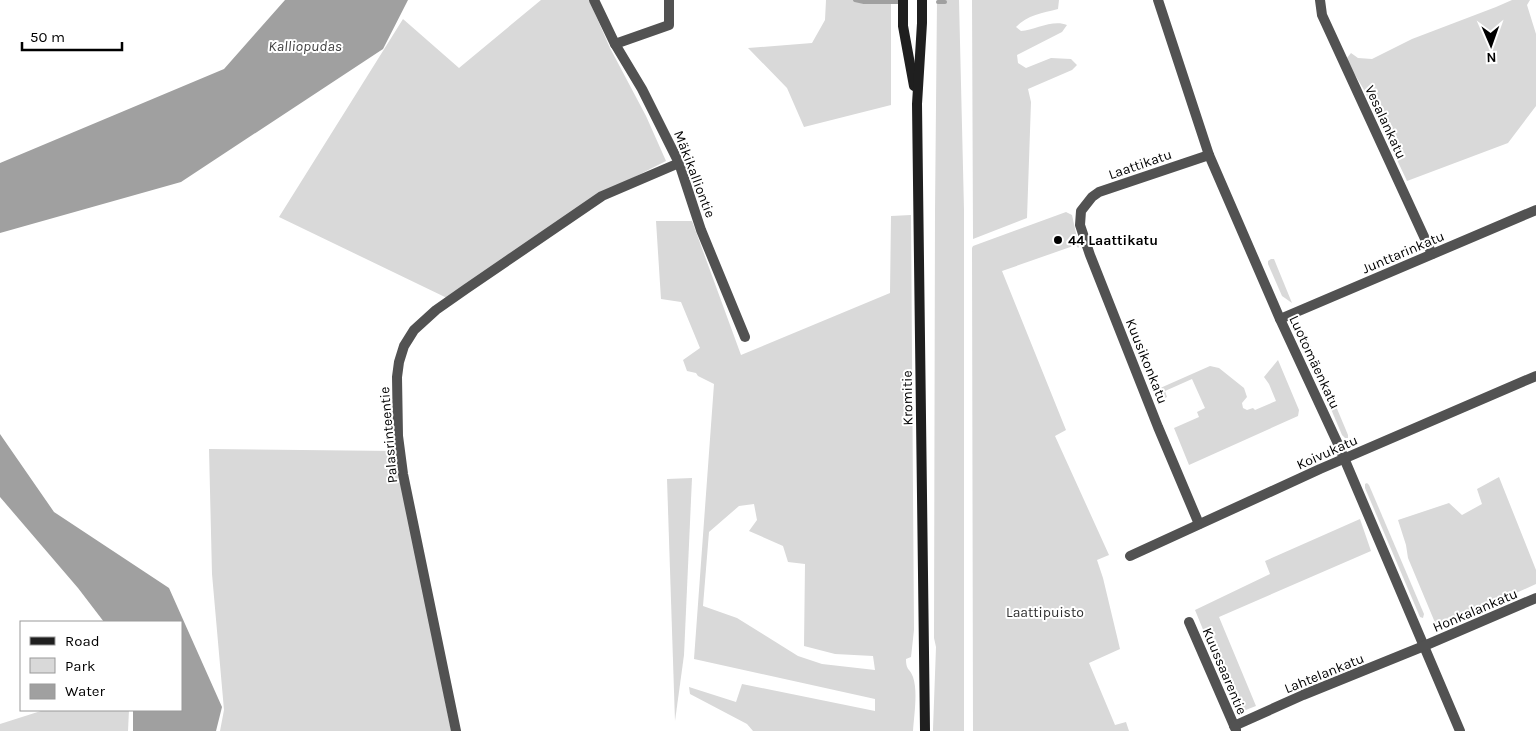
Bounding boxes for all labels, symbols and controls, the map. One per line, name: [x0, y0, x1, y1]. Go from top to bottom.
scale bar: [22, 20, 122, 52]
north arrow: [1466, 20, 1516, 70]
text: 50 m: [30, 28, 65, 46]
water label: Kalliopudas: [268, 37, 342, 55]
text: N: [1486, 49, 1497, 66]
street label: Vesalankatu: [1361, 83, 1410, 162]
street label: Mäkikalliontie: [670, 128, 719, 220]
street label: Laattikatu: [1106, 146, 1174, 183]
street label: Junttarinkatu: [1359, 227, 1447, 277]
place label: 44 Laattikatu: [1068, 232, 1158, 249]
marker: 44 Laattikatu: [1052, 234, 1064, 246]
street label: Luotomäenkatu: [1285, 313, 1344, 412]
street label: Kuusikonkatu: [1122, 316, 1171, 406]
street label: Kromitie: [899, 370, 916, 426]
street label: Palasrinteentie: [376, 386, 401, 484]
street label: Koivukatu: [1294, 431, 1360, 473]
street label: Honkalankatu: [1430, 585, 1520, 636]
park label: Laattipuisto: [1006, 604, 1084, 621]
legend: [20, 621, 182, 711]
street label: Kuussaarentie: [1199, 625, 1251, 717]
text: Road: [65, 632, 100, 650]
street label: Lahtelankatu: [1282, 650, 1367, 697]
text: Park: [65, 657, 95, 675]
text: Water: [65, 682, 106, 700]

